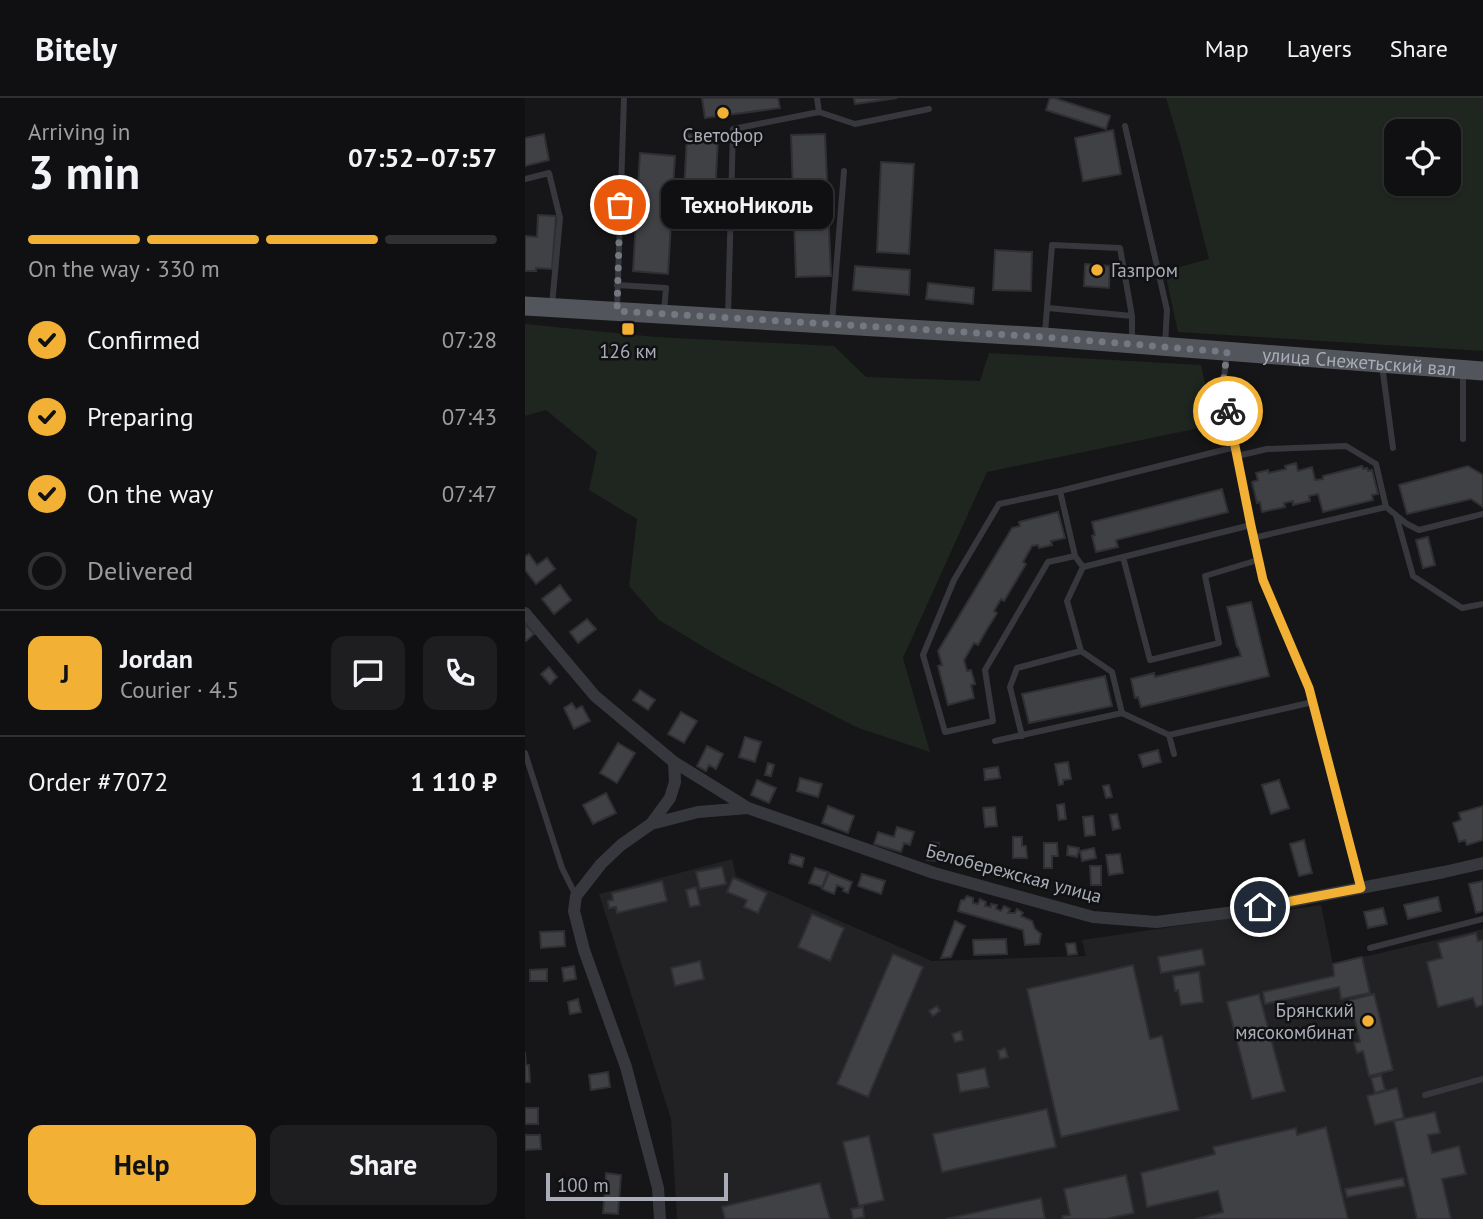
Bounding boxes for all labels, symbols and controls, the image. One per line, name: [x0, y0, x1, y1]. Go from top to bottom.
text: Bitely: [35, 27, 117, 70]
text: Map: [1205, 33, 1249, 64]
text: Layers: [1287, 33, 1352, 64]
text: Share: [1390, 33, 1448, 64]
marker: Светофор: [715, 105, 731, 121]
text: Arriving in: [28, 117, 130, 146]
map controls: [1384, 119, 1461, 196]
button: locate: [1384, 119, 1461, 196]
place label: Светофор: [683, 123, 763, 147]
text: 07:52–07:57: [348, 141, 497, 174]
text: 3 min: [28, 142, 140, 202]
pin: [590, 175, 650, 235]
callout: ТехноНиколь: [662, 180, 833, 230]
icon: bag: [601, 186, 639, 224]
text: ТехноНиколь: [681, 190, 813, 219]
text: On the way · 330 m: [28, 254, 220, 283]
place label: Газпром: [1111, 258, 1178, 282]
marker: Газпром: [1089, 262, 1105, 278]
icon: check: [28, 321, 66, 359]
marker: 126 км: [620, 321, 636, 337]
text: Confirmed: [87, 323, 200, 356]
text: 07:28: [442, 325, 497, 354]
place label: 126 км: [599, 339, 657, 363]
street label: улица Снежетьский вал: [1261, 342, 1457, 381]
courier: [1193, 376, 1263, 446]
icon: bike: [1209, 392, 1247, 430]
icon: check: [28, 398, 66, 436]
text: Preparing: [87, 400, 194, 433]
text: 07:43: [442, 402, 497, 431]
icon: check: [28, 475, 66, 513]
text: On the way: [87, 477, 213, 510]
text: 07:47: [442, 479, 497, 508]
text: Delivered: [87, 554, 193, 587]
button: chat: [331, 636, 405, 710]
button: phone: [423, 636, 497, 710]
text: Jordan: [120, 642, 193, 675]
text: J: [61, 657, 69, 690]
text: Courier · 4.5: [120, 675, 239, 704]
text: Order #7072: [28, 765, 168, 798]
text: 1 110 ₽: [410, 765, 497, 798]
street label: Белобережская улица: [923, 838, 1105, 908]
pin: [1230, 877, 1290, 937]
icon: home: [1241, 888, 1279, 926]
place label: Брянский мясокомбинат: [1235, 998, 1354, 1044]
marker: Брянский мясокомбинат: [1360, 1013, 1376, 1029]
button: Help: [28, 1125, 256, 1205]
button: Share: [270, 1125, 497, 1205]
scale bar: [546, 1170, 728, 1202]
text: 100 m: [557, 1173, 609, 1197]

